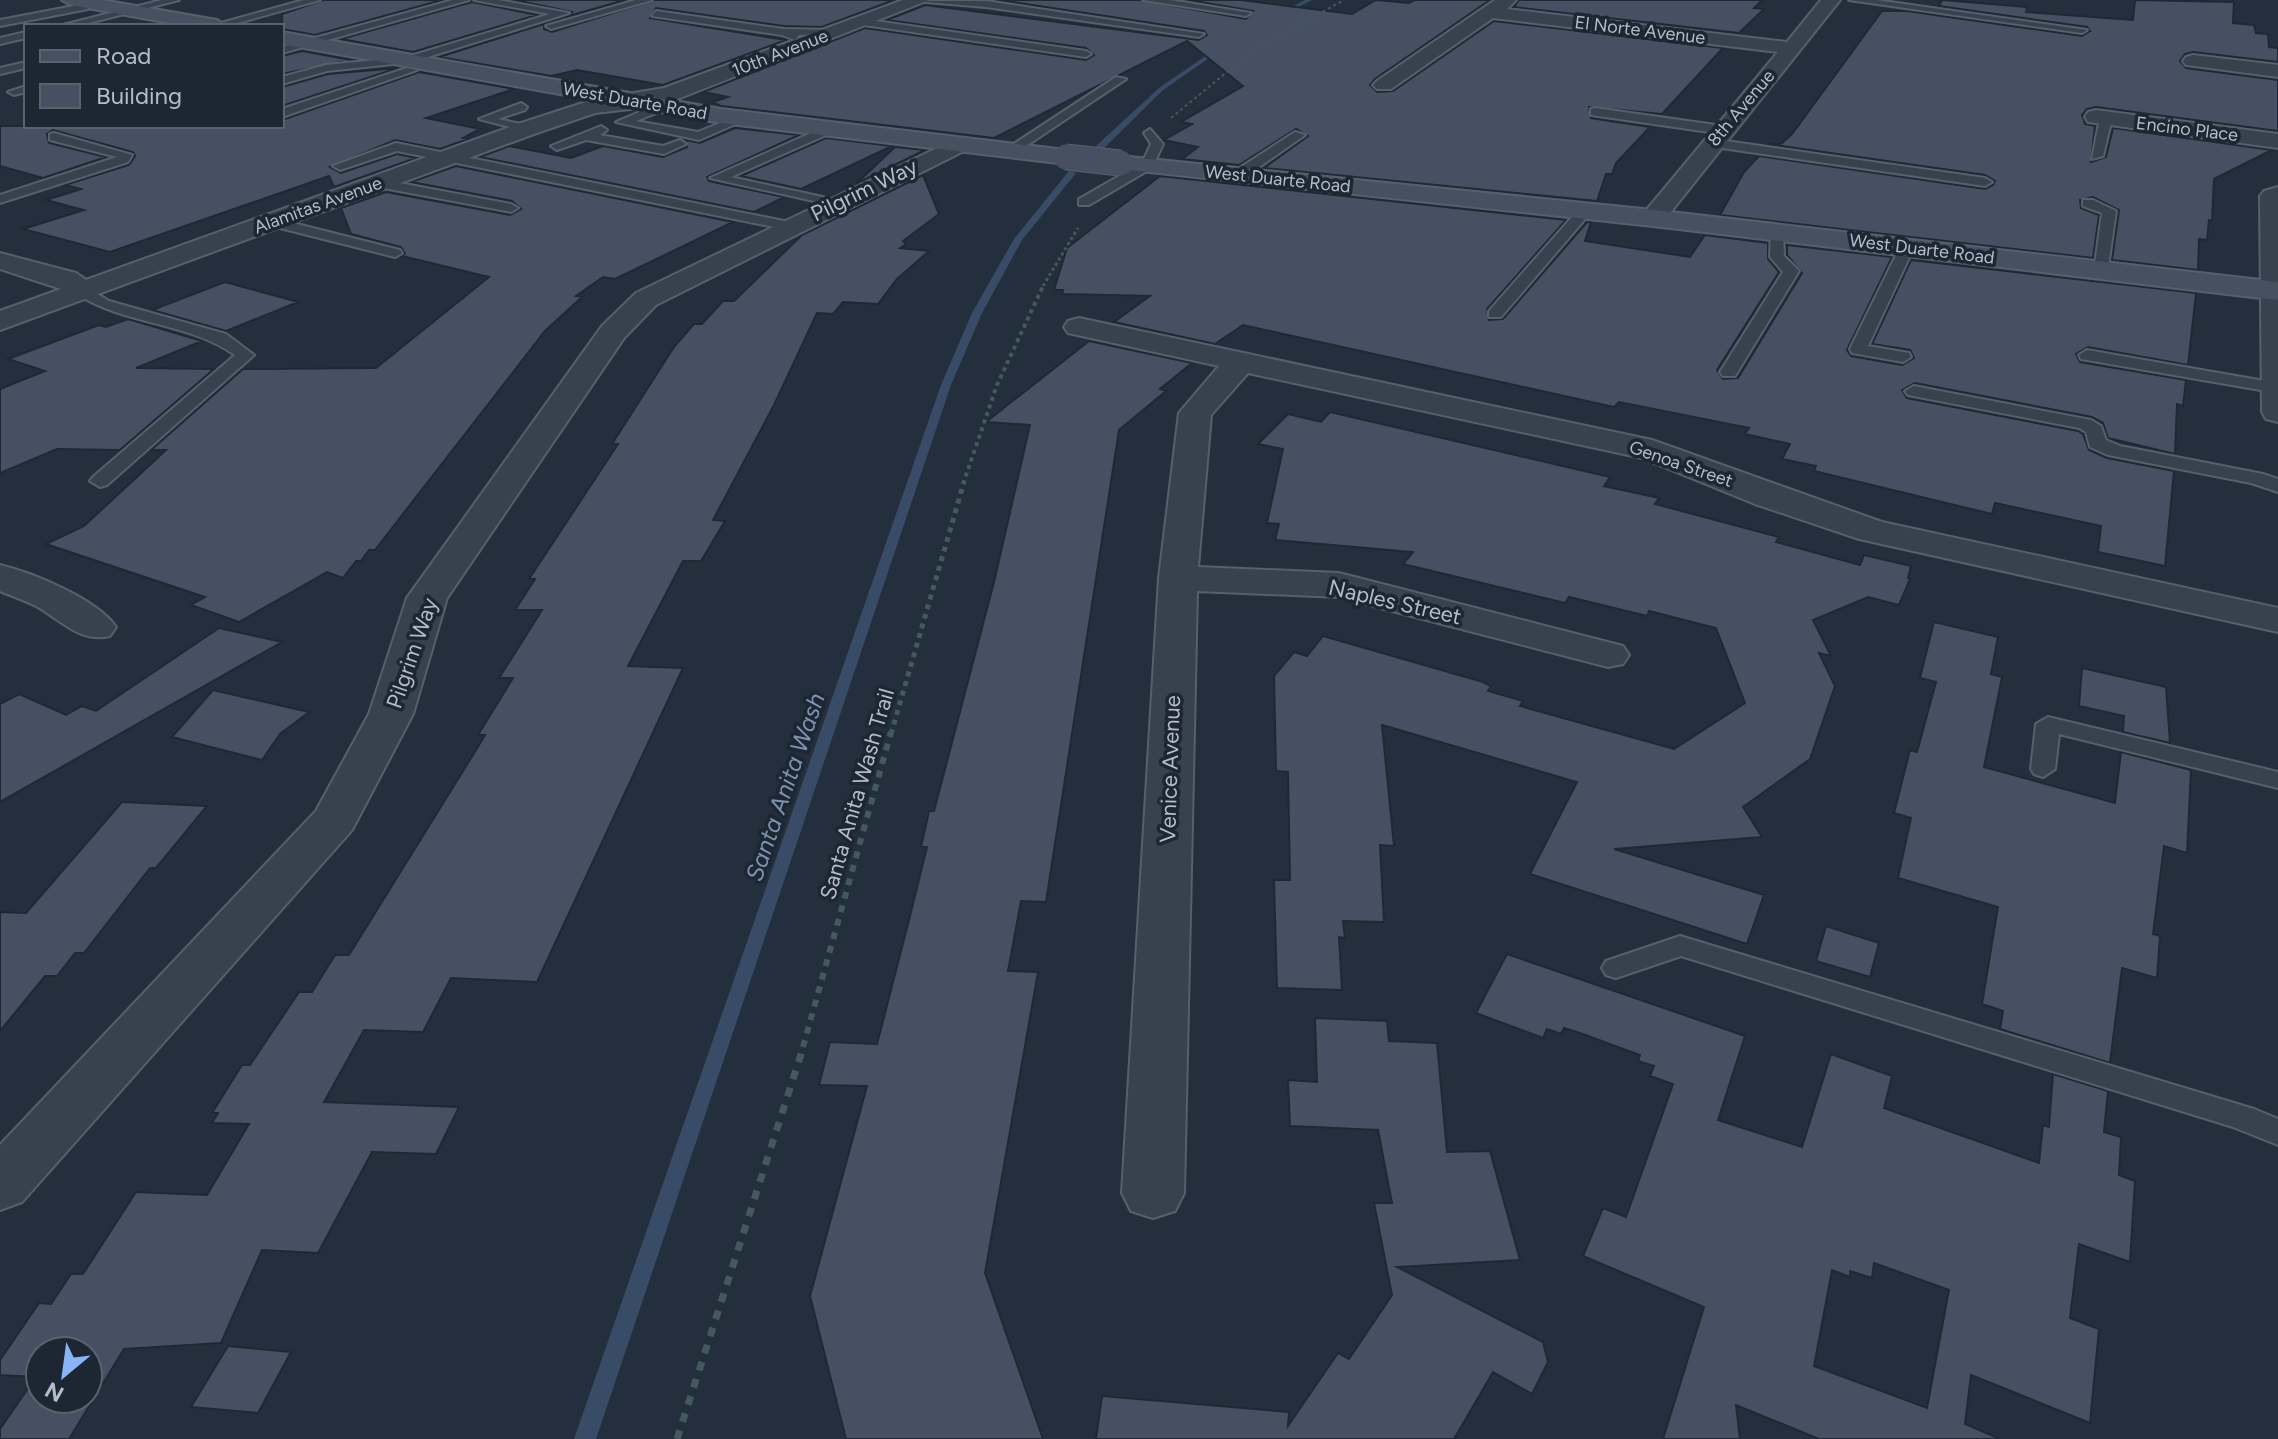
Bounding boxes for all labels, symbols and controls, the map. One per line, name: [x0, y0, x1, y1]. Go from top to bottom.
street label: El Norte Avenue: [1573, 11, 1707, 49]
legend: [24, 24, 284, 128]
street label: 10th Avenue: [729, 25, 831, 81]
text: Road: [96, 41, 151, 70]
street label: 8th Avenue: [1703, 65, 1779, 151]
street label: West Duarte Road: [561, 77, 709, 125]
text: Building: [96, 81, 182, 110]
street label: Encino Place: [2135, 112, 2239, 146]
street label: Pilgrim Way: [806, 152, 922, 227]
street label: West Duarte Road: [1204, 160, 1352, 198]
street label: Alamitas Avenue: [251, 172, 385, 238]
street label: West Duarte Road: [1848, 229, 1996, 269]
street label: Genoa Street: [1626, 436, 1736, 492]
street label: Naples Street: [1326, 574, 1464, 630]
street label: Pilgrim Way: [380, 594, 444, 712]
street label: Santa Anita Wash Trail: [814, 685, 900, 903]
water label: Santa Anita Wash: [739, 689, 831, 885]
street label: Venice Avenue: [1154, 695, 1186, 843]
north arrow: [24, 1335, 104, 1415]
text: N: [41, 1376, 69, 1408]

